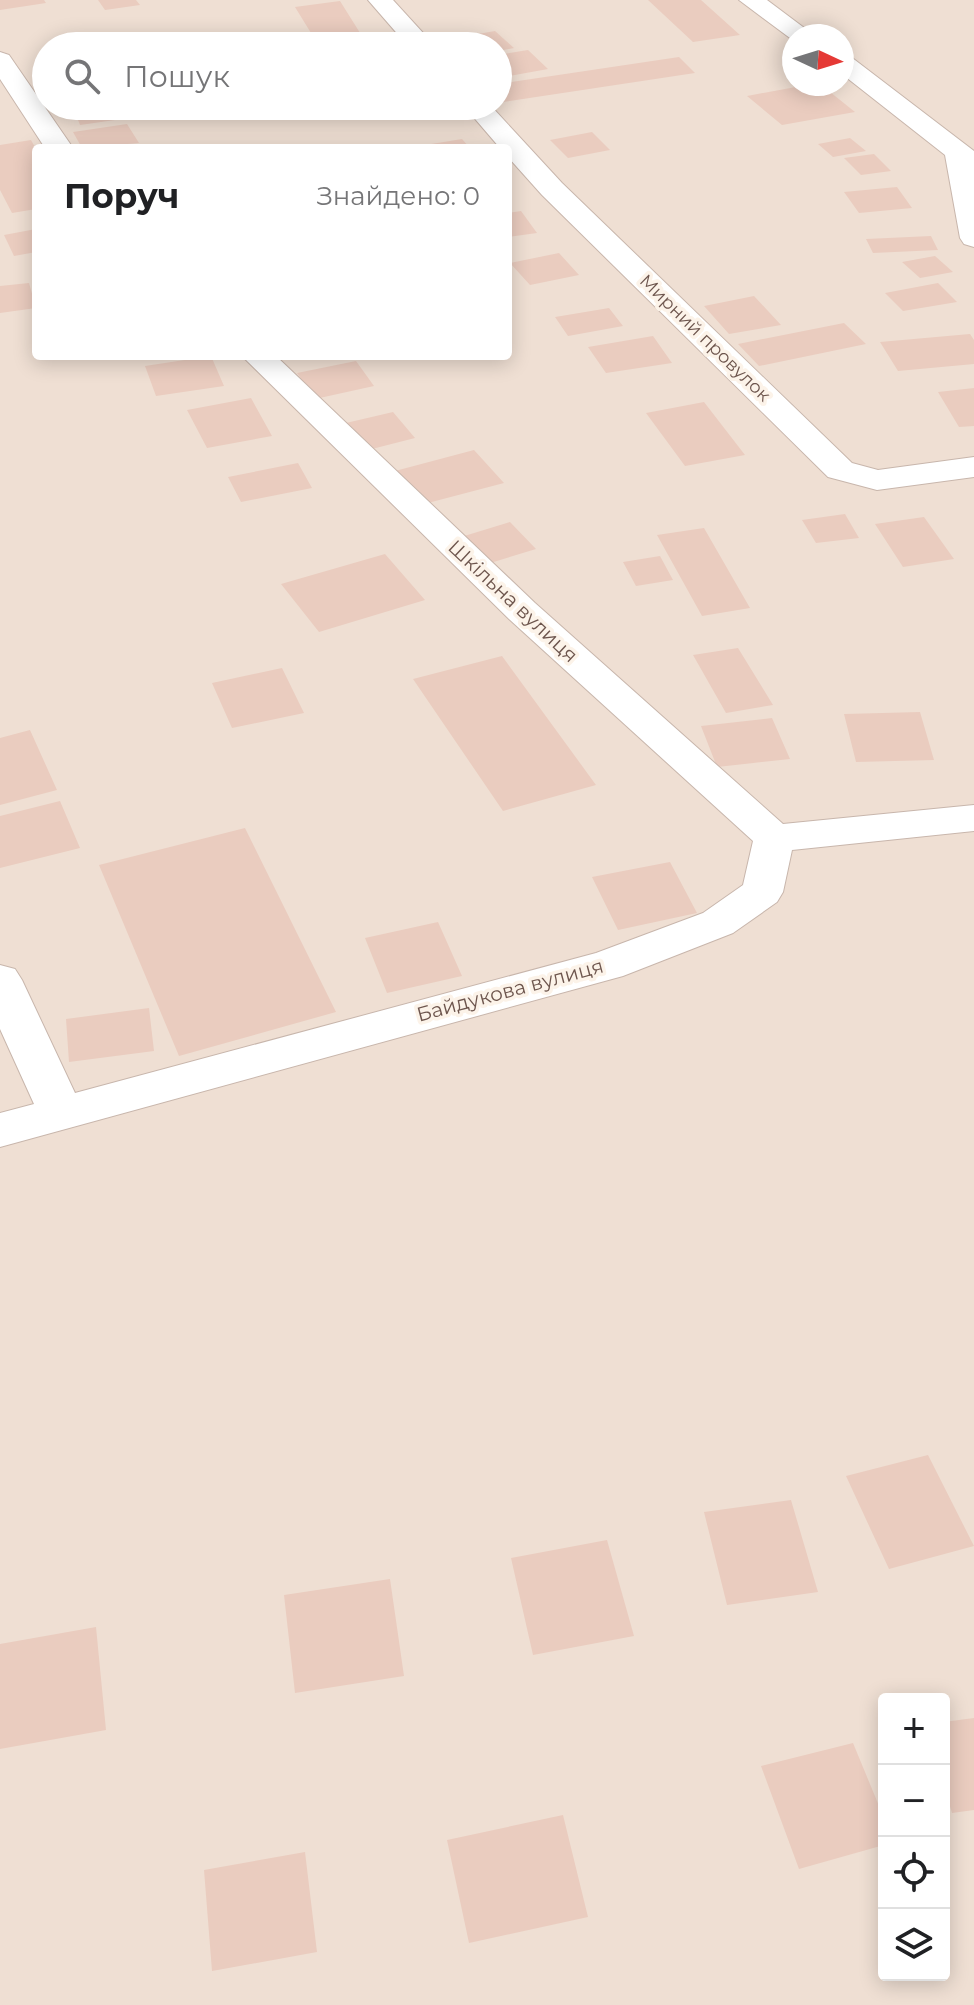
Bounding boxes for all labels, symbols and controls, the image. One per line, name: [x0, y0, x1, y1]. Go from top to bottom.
north arrow: [782, 24, 854, 96]
search box: [32, 32, 512, 120]
icon: search: [60, 54, 104, 98]
text: Пошук: [124, 58, 230, 95]
text: Поруч: [64, 175, 179, 217]
text: Знайдено: 0: [317, 180, 480, 212]
street label: Мирний провулок: [635, 270, 775, 407]
street label: Шкільна вулиця: [443, 535, 583, 667]
street label: Байдукова вулиця: [414, 954, 606, 1026]
map controls: [878, 1693, 950, 1981]
button: +: [878, 1693, 950, 1765]
button: −: [878, 1765, 950, 1837]
button: locate: [878, 1837, 950, 1909]
button: layers: [878, 1909, 950, 1981]

